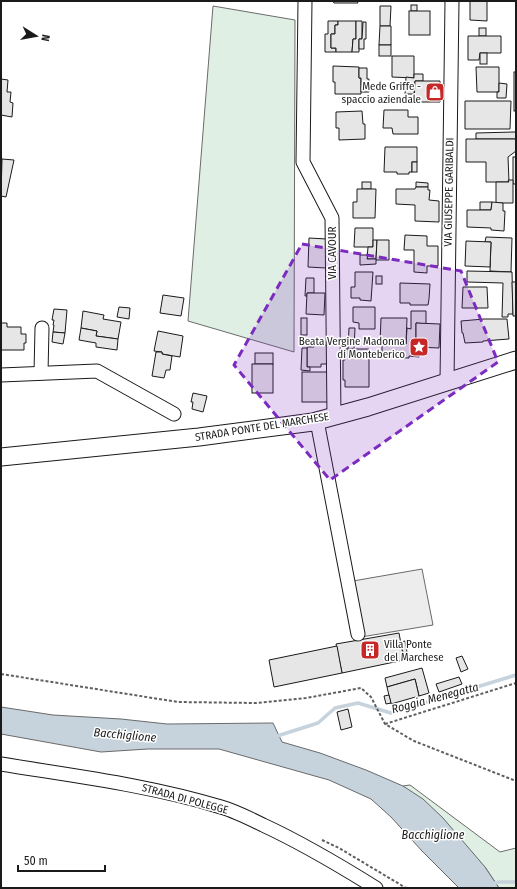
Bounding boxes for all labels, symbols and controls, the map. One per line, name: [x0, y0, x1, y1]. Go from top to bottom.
north arrow: [16, 16, 56, 56]
text: N: [38, 33, 52, 42]
place label: Mede Griffe - spaccio aziendale: [342, 80, 421, 106]
shop icon: Mede Griffe - spaccio aziendale: [424, 81, 446, 103]
street label: VIA GIUSEPPE GARIBALDI: [442, 137, 456, 247]
street label: VIA CAVOUR: [326, 227, 339, 280]
place label: Beata Vergine Madonna di Monteberico: [299, 335, 405, 361]
place icon: Beata Vergine Madonna di Monteberico: [408, 336, 430, 358]
street label: STRADA PONTE DEL MARCHESE: [194, 410, 330, 444]
place label: Villa Ponte del Marchese: [384, 638, 444, 664]
building icon: Villa Ponte del Marchese: [359, 639, 381, 661]
water label: Roggia Menegatta: [390, 680, 480, 716]
water label: Bacchiglione: [93, 725, 157, 745]
street label: STRADA DI POLEGGE: [140, 781, 230, 817]
water label: Bacchiglione: [402, 828, 465, 842]
scale bar: [18, 847, 105, 873]
text: 50 m: [24, 854, 48, 868]

